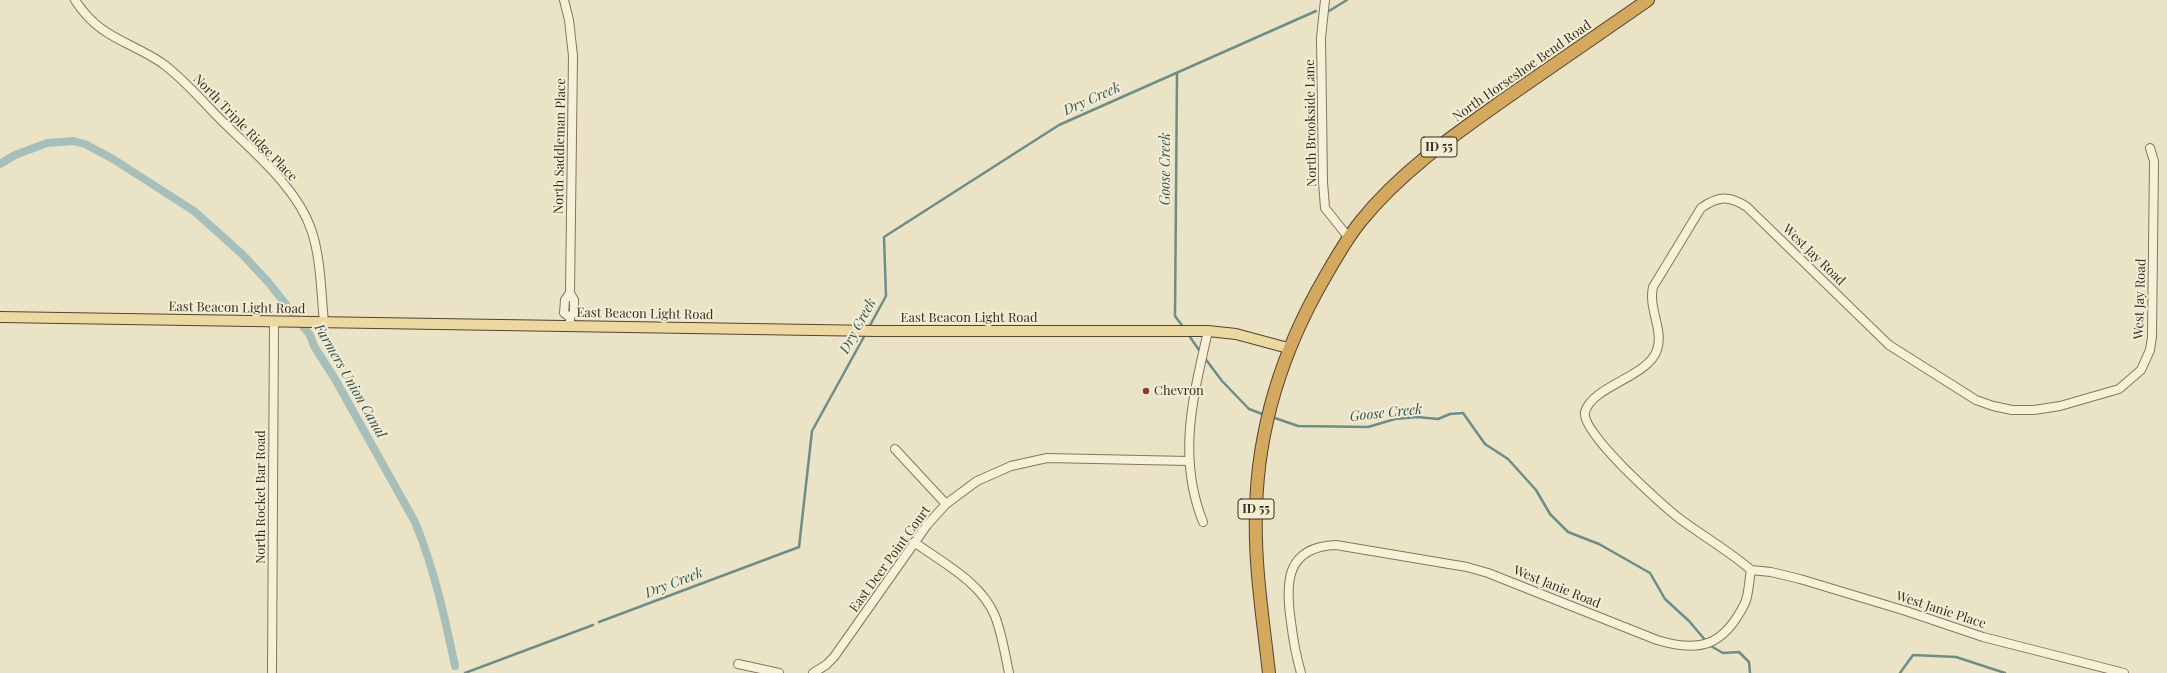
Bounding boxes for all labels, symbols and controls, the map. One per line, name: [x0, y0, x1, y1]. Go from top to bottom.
street label: North Horseshoe Bend Road: [1450, 17, 1594, 125]
street label: North Brookside Lane: [1302, 59, 1320, 187]
street label: North Triple Ridge Place: [190, 71, 300, 185]
street label: North Saddleman Place: [551, 78, 569, 214]
water label: Dry Creek: [1061, 79, 1123, 119]
water label: Goose Creek: [1158, 133, 1174, 205]
road number: ID 55: [1421, 137, 1457, 157]
street label: West Jay Road: [1780, 221, 1848, 289]
street label: West Jay Road: [2131, 258, 2149, 340]
water label: Dry Creek: [836, 295, 880, 357]
street label: East Beacon Light Road: [168, 299, 306, 317]
street label: East Beacon Light Road: [576, 305, 714, 323]
street label: East Beacon Light Road: [900, 310, 1038, 326]
water label: Farmers Union Canal: [310, 321, 390, 441]
place label: Chevron: [1154, 383, 1204, 399]
marker: Chevron: [1141, 386, 1151, 396]
water label: Goose Creek: [1349, 401, 1423, 425]
street label: North Rocket Bar Road: [253, 430, 269, 564]
road number: ID 55: [1238, 499, 1274, 519]
street label: East Deer Point Court: [846, 503, 934, 615]
street label: West Janie Road: [1511, 562, 1603, 612]
water label: Dry Creek: [643, 564, 705, 602]
street label: West Janie Place: [1894, 588, 1988, 632]

